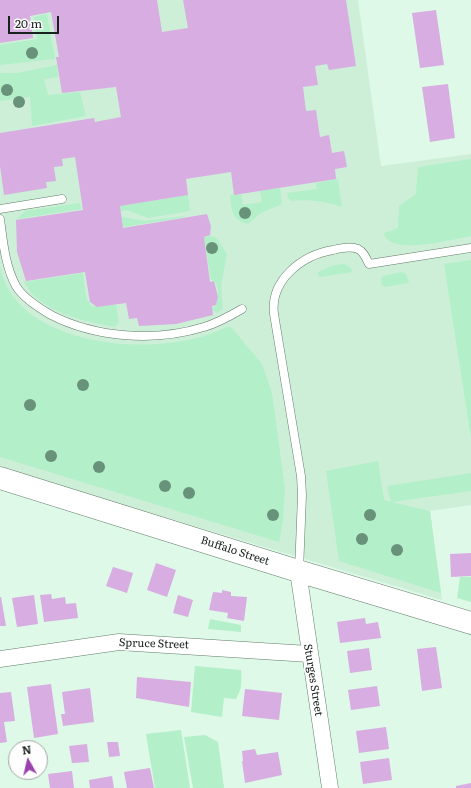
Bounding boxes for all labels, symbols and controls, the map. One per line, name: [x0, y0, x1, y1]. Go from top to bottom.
scale bar: [10, 8, 61, 34]
text: 20 m: [15, 14, 42, 32]
street label: Buffalo Street: [199, 534, 271, 568]
street label: Spruce Street: [119, 636, 189, 652]
street label: Sturges Street: [301, 643, 325, 717]
north arrow: [8, 740, 48, 780]
text: N: [21, 741, 32, 758]

